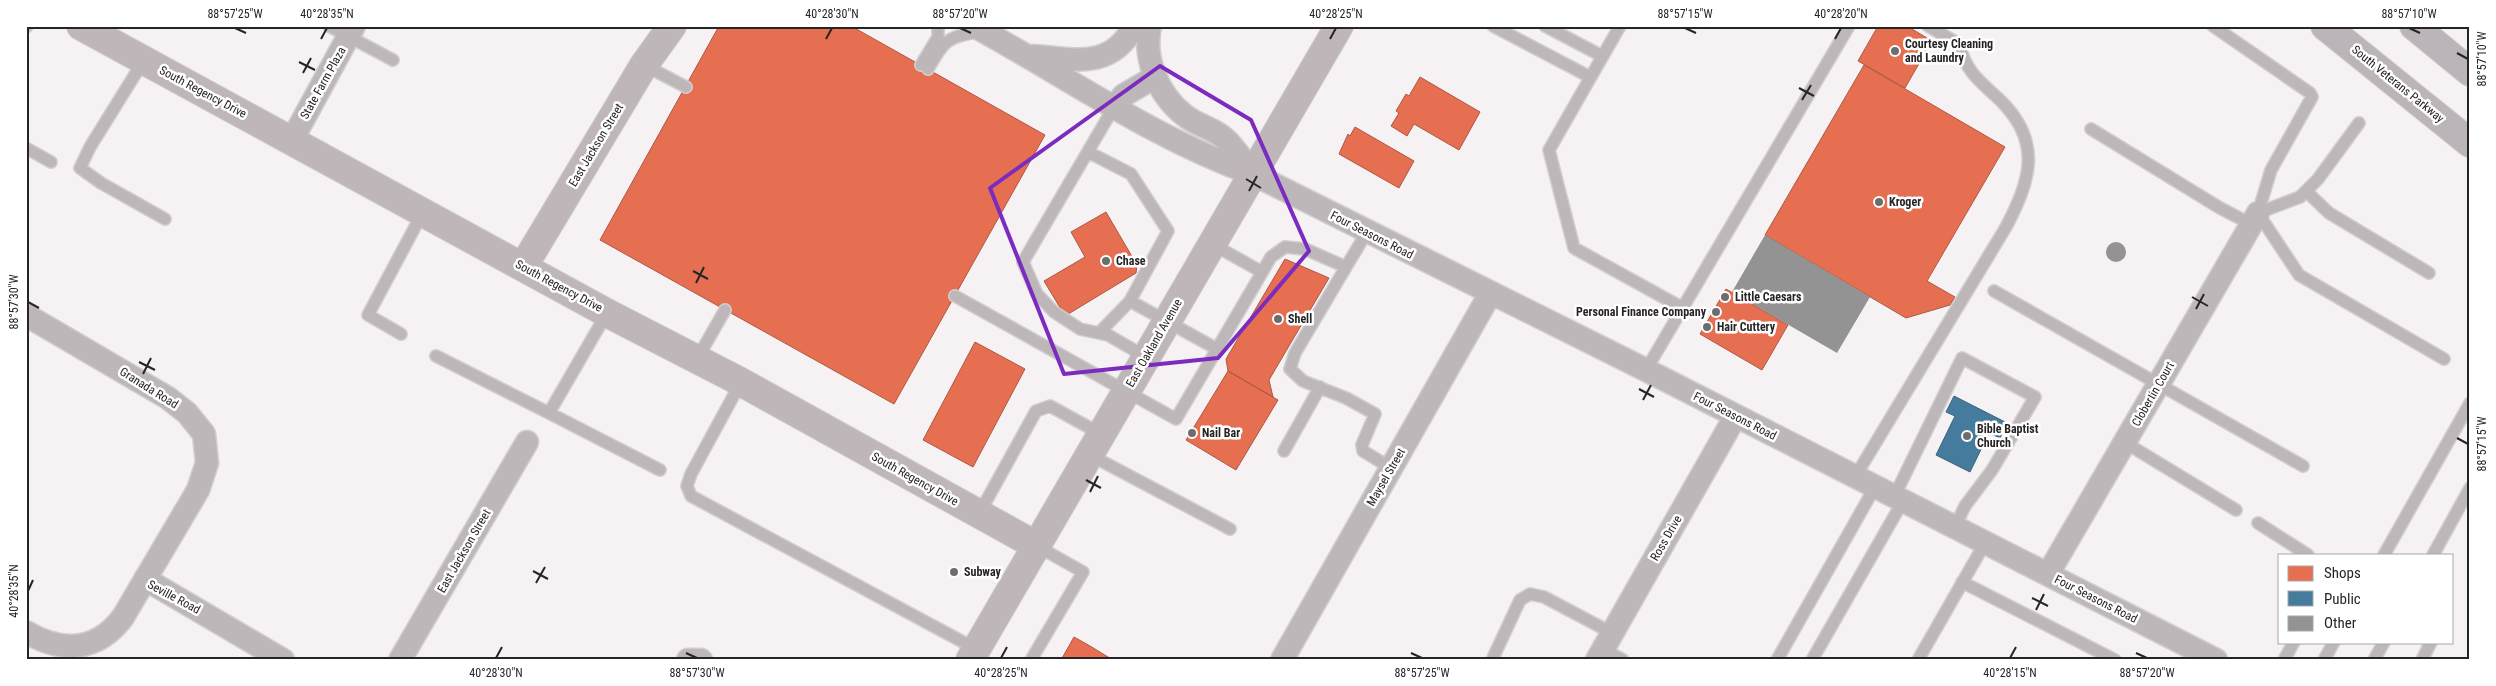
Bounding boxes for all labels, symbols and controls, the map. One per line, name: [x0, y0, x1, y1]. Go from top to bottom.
text: 88°57'25"W: [207, 7, 263, 21]
text: 40°28'35"N: [300, 7, 354, 21]
text: 40°28'30"N: [805, 7, 859, 21]
text: 88°57'20"W: [932, 7, 988, 21]
text: 40°28'25"N: [1309, 7, 1363, 21]
text: 88°57'15"W: [1657, 7, 1713, 21]
text: 40°28'20"N: [1814, 7, 1868, 21]
text: 88°57'10"W: [2381, 7, 2437, 21]
text: 88°57'10"W: [2475, 31, 2489, 87]
place label: Courtesy Cleaning and Laundry: [1905, 37, 1993, 65]
street label: South Veterans Parkway: [2349, 43, 2447, 125]
street label: State Farm Plaza: [297, 44, 349, 122]
marker: Courtesy Cleaning and Laundry: [1889, 45, 1901, 57]
street label: South Regency Drive: [157, 63, 249, 121]
street label: East Jackson Street: [566, 101, 626, 189]
place label: Kroger: [1889, 195, 1921, 209]
marker: Kroger: [1873, 196, 1885, 208]
street label: Four Seasons Road: [1328, 208, 1416, 262]
place label: Chase: [1116, 254, 1146, 268]
marker: Chase: [1100, 255, 1112, 267]
street label: South Regency Drive: [513, 257, 605, 315]
text: 88°57'30"W: [7, 274, 21, 330]
place label: Little Caesars: [1735, 290, 1802, 304]
marker: Little Caesars: [1719, 291, 1731, 303]
street label: East Oakland Avenue: [1123, 296, 1185, 390]
place label: Personal Finance Company: [1576, 305, 1707, 319]
marker: Personal Finance Company: [1710, 306, 1722, 318]
place label: Shell: [1288, 312, 1312, 326]
marker: Shell: [1272, 313, 1284, 325]
place label: Hair Cuttery: [1717, 320, 1776, 334]
marker: Hair Cuttery: [1701, 321, 1713, 333]
street label: Clobertin Court: [2129, 359, 2177, 429]
street label: Granada Road: [117, 364, 181, 412]
street label: Four Seasons Road: [1691, 389, 1779, 443]
text: 88°57'15"W: [2475, 416, 2489, 472]
place label: Bible Baptist Church: [1977, 422, 2039, 450]
place label: Nail Bar: [1202, 426, 1240, 440]
marker: Nail Bar: [1186, 427, 1198, 439]
marker: Bible Baptist Church: [1961, 430, 1973, 442]
street label: Maysel Street: [1364, 445, 1408, 508]
street label: South Regency Drive: [869, 449, 961, 509]
street label: East Jackson Street: [434, 506, 494, 595]
street label: Ross Drive: [1647, 513, 1685, 563]
legend: [2278, 554, 2454, 644]
text: 40°28'35"N: [7, 564, 21, 618]
text: Shops: [2324, 564, 2361, 582]
place label: Subway: [964, 565, 1001, 579]
marker: Subway: [948, 566, 960, 578]
street label: Four Seasons Road: [2052, 572, 2140, 626]
street label: Seville Road: [145, 577, 203, 617]
text: Public: [2324, 590, 2361, 608]
text: Other: [2324, 614, 2357, 632]
text: 40°28'30"N: [469, 666, 523, 680]
text: 88°57'30"W: [669, 666, 725, 680]
text: 40°28'25"N: [974, 666, 1028, 680]
text: 88°57'25"W: [1394, 666, 1450, 680]
text: 40°28'15"N: [1983, 666, 2037, 680]
text: 88°57'20"W: [2119, 666, 2175, 680]

